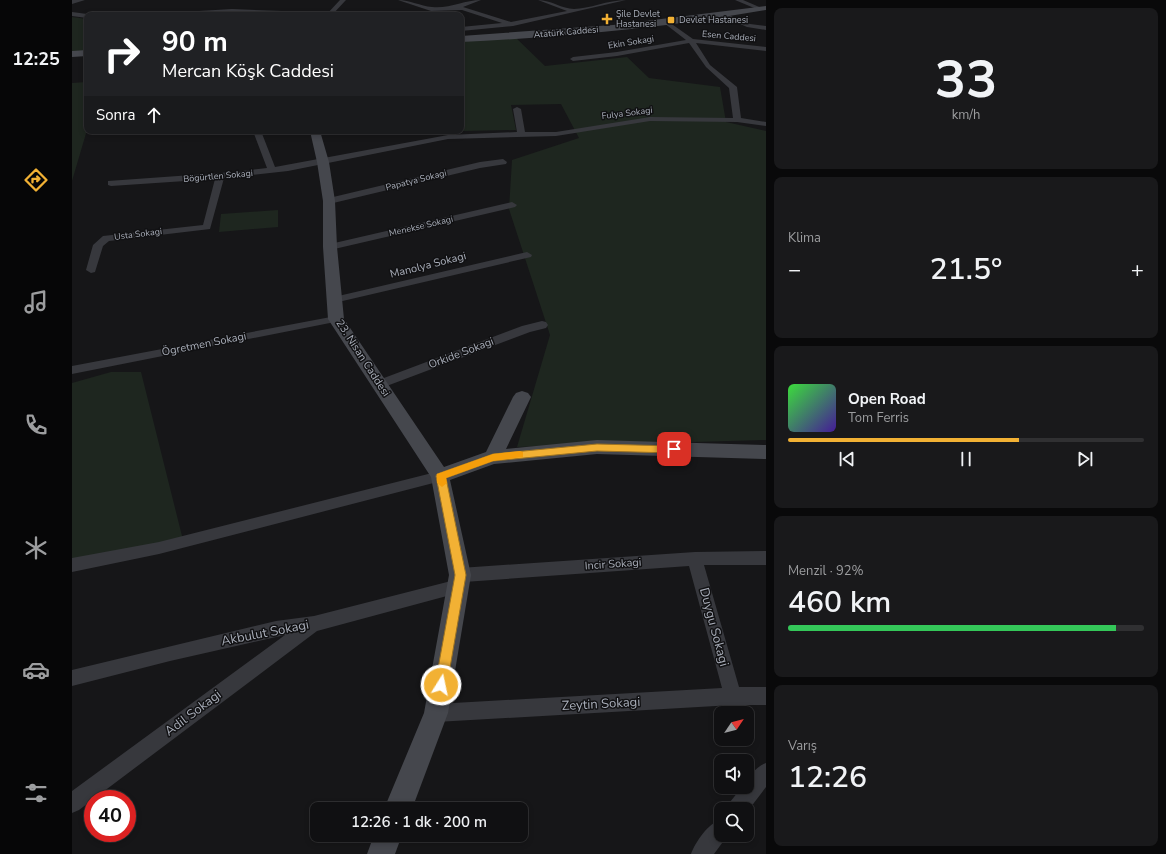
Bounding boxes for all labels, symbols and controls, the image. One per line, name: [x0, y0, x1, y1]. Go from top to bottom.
place label: Şile Devlet Hastanesi: [616, 8, 661, 30]
marker: Şile Devlet Hastanesi: [601, 13, 613, 25]
place label: Devlet Hastanesi: [679, 14, 748, 26]
marker: Devlet Hastanesi: [666, 15, 676, 25]
text: 90 m: [162, 23, 228, 61]
street label: Atatürk Caddesi: [533, 23, 599, 41]
icon: right: [96, 28, 148, 80]
street label: Esen Caddesi: [702, 28, 756, 44]
street label: Ekin Sokagi: [607, 32, 655, 52]
text: 33: [935, 44, 997, 115]
text: 12:25: [12, 47, 60, 71]
text: Mercan Köşk Caddesi: [162, 59, 334, 83]
icon: ahead: [143, 104, 165, 126]
street label: Fulya Sokagi: [601, 104, 653, 122]
text: Sonra: [96, 105, 135, 125]
text: km/h: [952, 106, 980, 124]
icon: directions: [22, 166, 50, 194]
street label: Bögürtlen Sokagi: [183, 167, 253, 185]
street label: Papatya Sokagi: [384, 167, 448, 193]
street label: Menekse Sokagi: [388, 213, 454, 239]
street label: Usta Sokagi: [113, 225, 163, 243]
text: Klima: [788, 229, 821, 247]
street label: Manolya Sokagi: [388, 248, 468, 282]
text: 21.5°: [930, 249, 1002, 290]
text: −: [788, 255, 801, 285]
text: +: [1131, 255, 1144, 285]
icon: music: [22, 288, 50, 316]
street label: 23. Nisan Caddesi: [332, 317, 394, 399]
street label: Ögretmen Sokagi: [160, 328, 248, 360]
street label: Orkide Sokagi: [426, 334, 496, 372]
text: Open Road: [848, 389, 926, 409]
text: Tom Ferris: [848, 409, 909, 427]
icon: phone: [22, 411, 50, 439]
pin: [657, 432, 691, 466]
icon: arrive: [663, 438, 685, 460]
icon: previous: [836, 448, 858, 470]
icon: pause: [955, 448, 977, 470]
icon: next: [1074, 448, 1096, 470]
icon: climate: [22, 534, 50, 562]
street label: Incir Sokagi: [584, 555, 642, 573]
text: Menzil · 92%: [788, 562, 864, 580]
text: 460 km: [788, 582, 891, 623]
street label: Duygu Sokagi: [695, 586, 733, 668]
street label: Akbulut Sokagi: [220, 616, 310, 650]
icon: car: [22, 656, 50, 684]
position arrow: [420, 664, 462, 706]
street label: Adil Sokagi: [161, 686, 225, 740]
street label: Zeytin Sokagi: [561, 693, 641, 715]
north arrow: [714, 706, 754, 746]
map controls: [714, 706, 754, 842]
text: Varış: [788, 737, 817, 755]
button: sound: [714, 754, 754, 794]
text: 12:26: [788, 757, 867, 798]
icon: filters: [22, 779, 50, 807]
speed limit sign: 40: [84, 790, 136, 842]
button: search: [714, 802, 754, 842]
text: 12:26 · 1 dk · 200 m: [351, 812, 487, 832]

